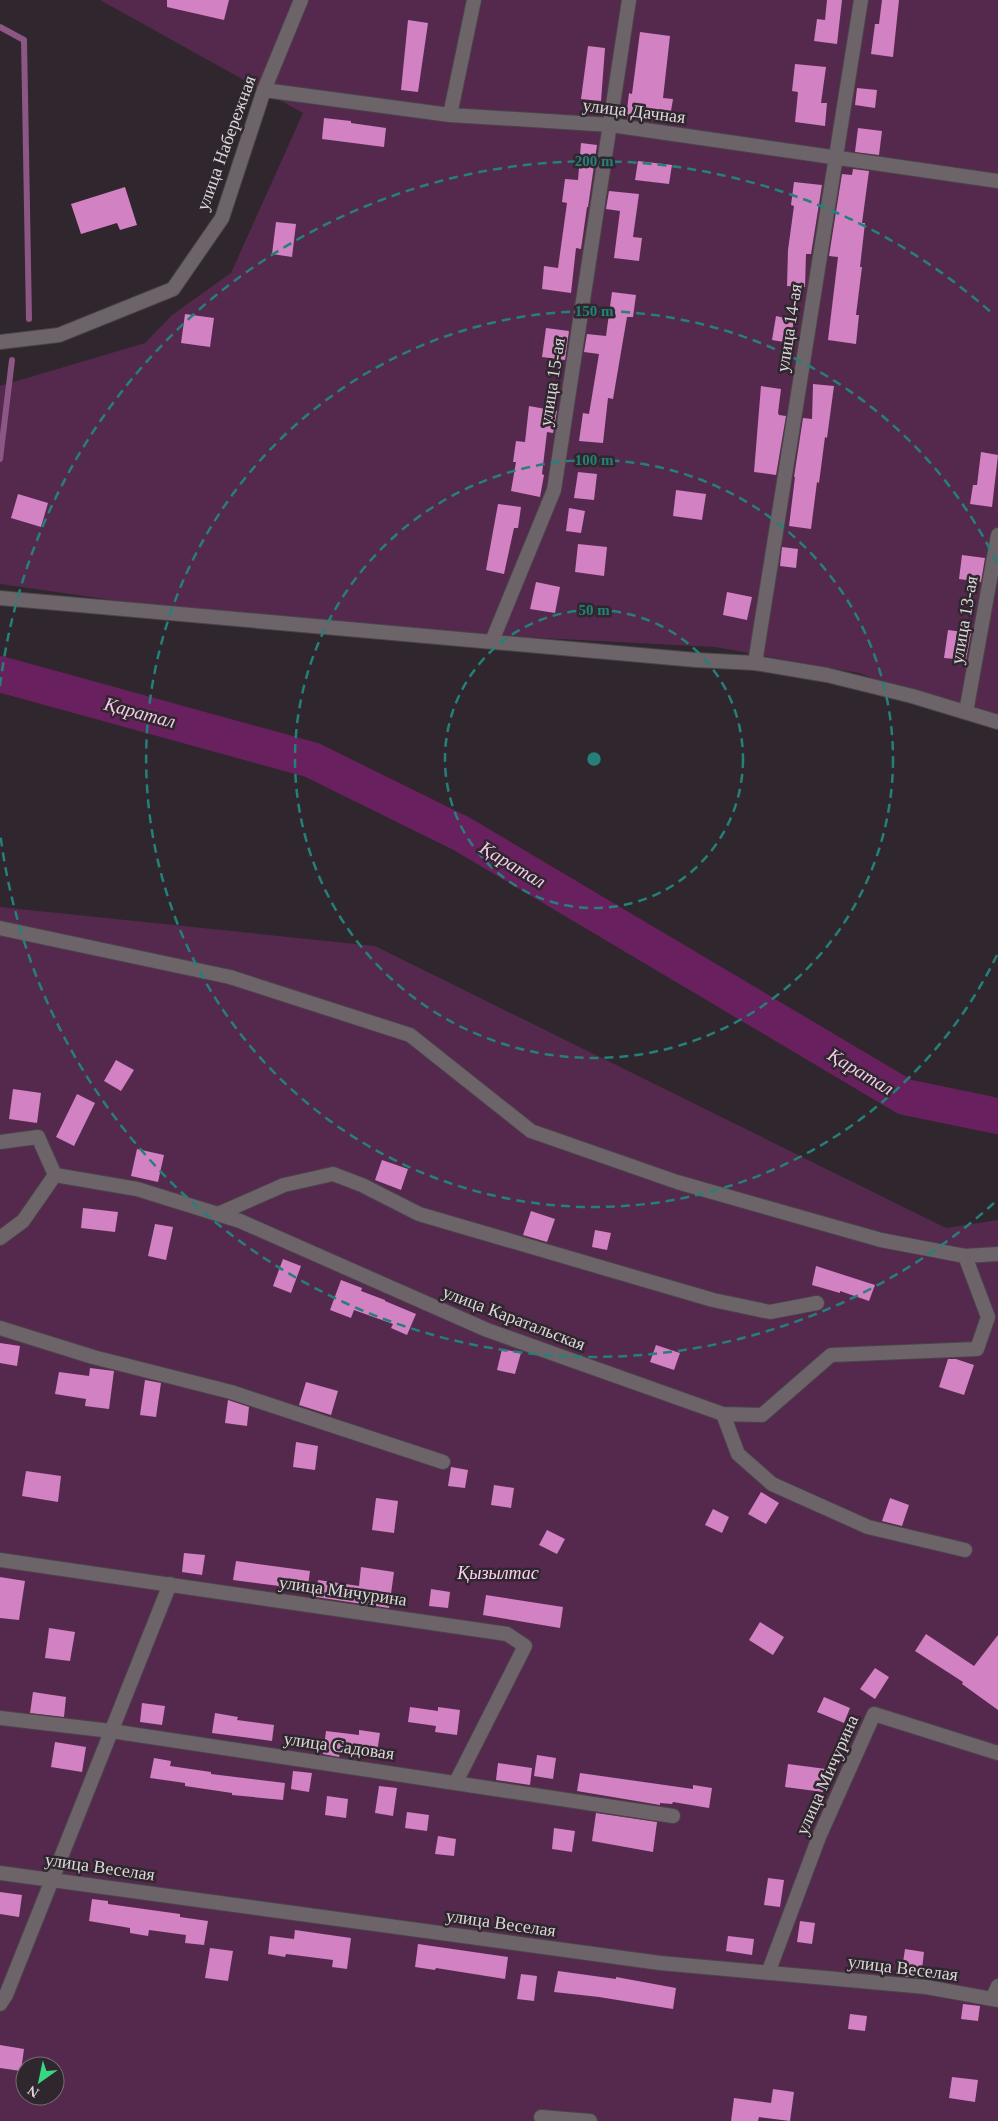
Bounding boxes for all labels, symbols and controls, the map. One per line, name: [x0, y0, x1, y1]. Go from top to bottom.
street label: улица Набережная: [192, 73, 260, 213]
street label: улица Дачная: [581, 95, 687, 127]
text: 200 m: [575, 153, 614, 169]
street label: улица 14-ая: [772, 282, 806, 374]
text: 150 m: [575, 303, 614, 319]
street label: улица 15-ая: [535, 336, 569, 428]
text: 100 m: [575, 452, 614, 468]
street label: улица 13-ая: [946, 574, 982, 666]
text: 50 m: [578, 602, 610, 618]
water label: Қаратал: [101, 693, 178, 732]
centre of rings: [585, 750, 603, 768]
water label: Қаратал: [475, 836, 549, 892]
water label: Қаратал: [823, 1043, 897, 1099]
street label: улица Каратальская: [440, 1282, 588, 1354]
park label: Қызылтас: [456, 1563, 539, 1583]
street label: улица Мичурина: [278, 1572, 408, 1610]
street label: улица Мичурина: [792, 1712, 862, 1838]
street label: улица Садовая: [282, 1728, 396, 1764]
street label: улица Веселая: [44, 1849, 156, 1885]
street label: улица Веселая: [445, 1905, 557, 1941]
street label: улица Веселая: [847, 1951, 959, 1985]
north arrow: [15, 2056, 65, 2106]
text: N: [25, 2082, 42, 2101]

